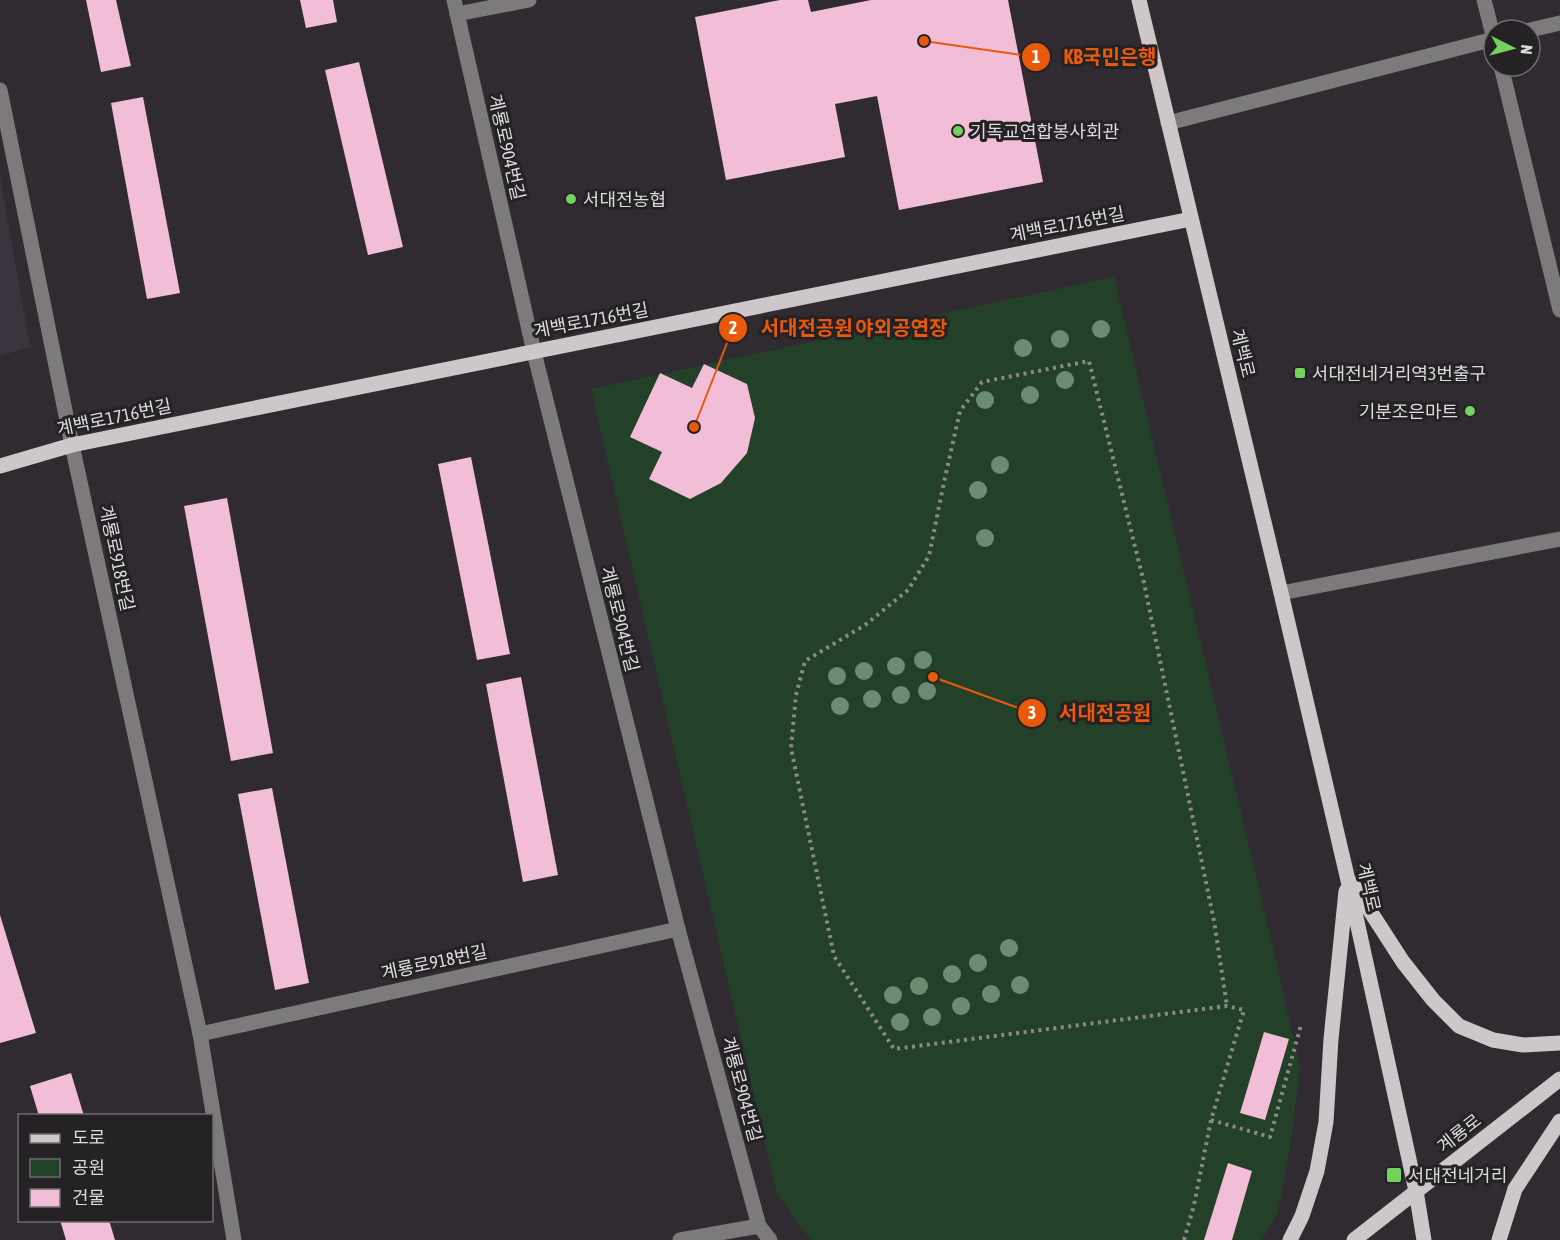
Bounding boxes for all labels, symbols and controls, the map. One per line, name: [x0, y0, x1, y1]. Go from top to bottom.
north arrow: [1482, 18, 1542, 78]
callout: KB국민은행: [1021, 38, 1168, 76]
text: N: [1517, 44, 1536, 55]
text: KB국민은행: [1064, 45, 1156, 68]
text: 1: [1032, 46, 1040, 67]
street label: 계룡로904번길: [485, 92, 529, 202]
place label: 기독교연합봉사회관: [970, 121, 1119, 142]
marker: 기독교연합봉사회관: [951, 124, 965, 138]
place label: 서대전농협: [583, 189, 666, 210]
marker: 서대전농협: [564, 192, 578, 206]
street label: 계백로1716번길: [1008, 203, 1126, 245]
street label: 계백로1716번길: [532, 299, 650, 341]
callout: 서대전공원 야외공연장: [718, 309, 959, 347]
text: 서대전공원 야외공연장: [761, 316, 947, 339]
text: 2: [729, 317, 737, 338]
street label: 계백로: [1227, 326, 1259, 380]
place label: 서대전네거리역3번출구: [1312, 363, 1486, 384]
marker: 서대전네거리역3번출구: [1293, 366, 1307, 380]
street label: 계백로1716번길: [55, 395, 173, 439]
place label: 기분조은마트: [1359, 401, 1458, 422]
marker: 기분조은마트: [1463, 404, 1477, 418]
street label: 계룡로918번길: [95, 503, 139, 613]
street label: 계룡로904번길: [597, 564, 643, 674]
callout: 서대전공원: [1017, 694, 1163, 732]
text: 서대전공원: [1059, 701, 1151, 724]
text: 3: [1028, 702, 1036, 723]
street label: 계백로: [1353, 860, 1385, 914]
street label: 계룡로918번길: [379, 940, 489, 984]
street label: 계룡로904번길: [718, 1034, 766, 1144]
street label: 계룡로: [1433, 1109, 1485, 1157]
legend: [18, 1114, 213, 1222]
text: 도로: [72, 1127, 105, 1148]
text: 공원: [72, 1157, 105, 1178]
place label: 서대전네거리: [1408, 1165, 1507, 1186]
marker: 서대전네거리: [1385, 1166, 1403, 1184]
text: 건물: [72, 1187, 105, 1208]

